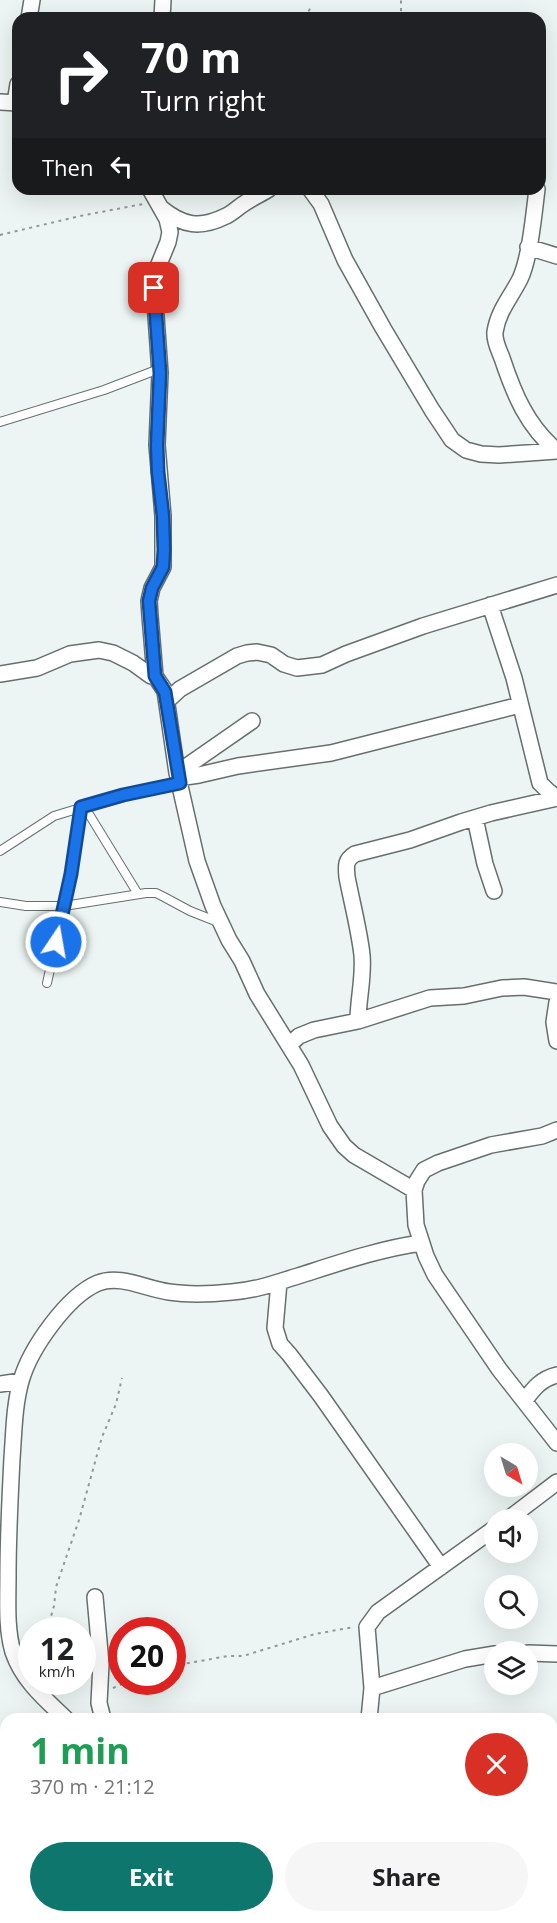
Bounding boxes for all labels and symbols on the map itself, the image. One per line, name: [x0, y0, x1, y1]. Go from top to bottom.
pin: [128, 262, 179, 313]
position arrow: [24, 910, 88, 974]
north arrow: [484, 1443, 538, 1497]
speed limit sign: 20: [108, 1617, 186, 1695]

